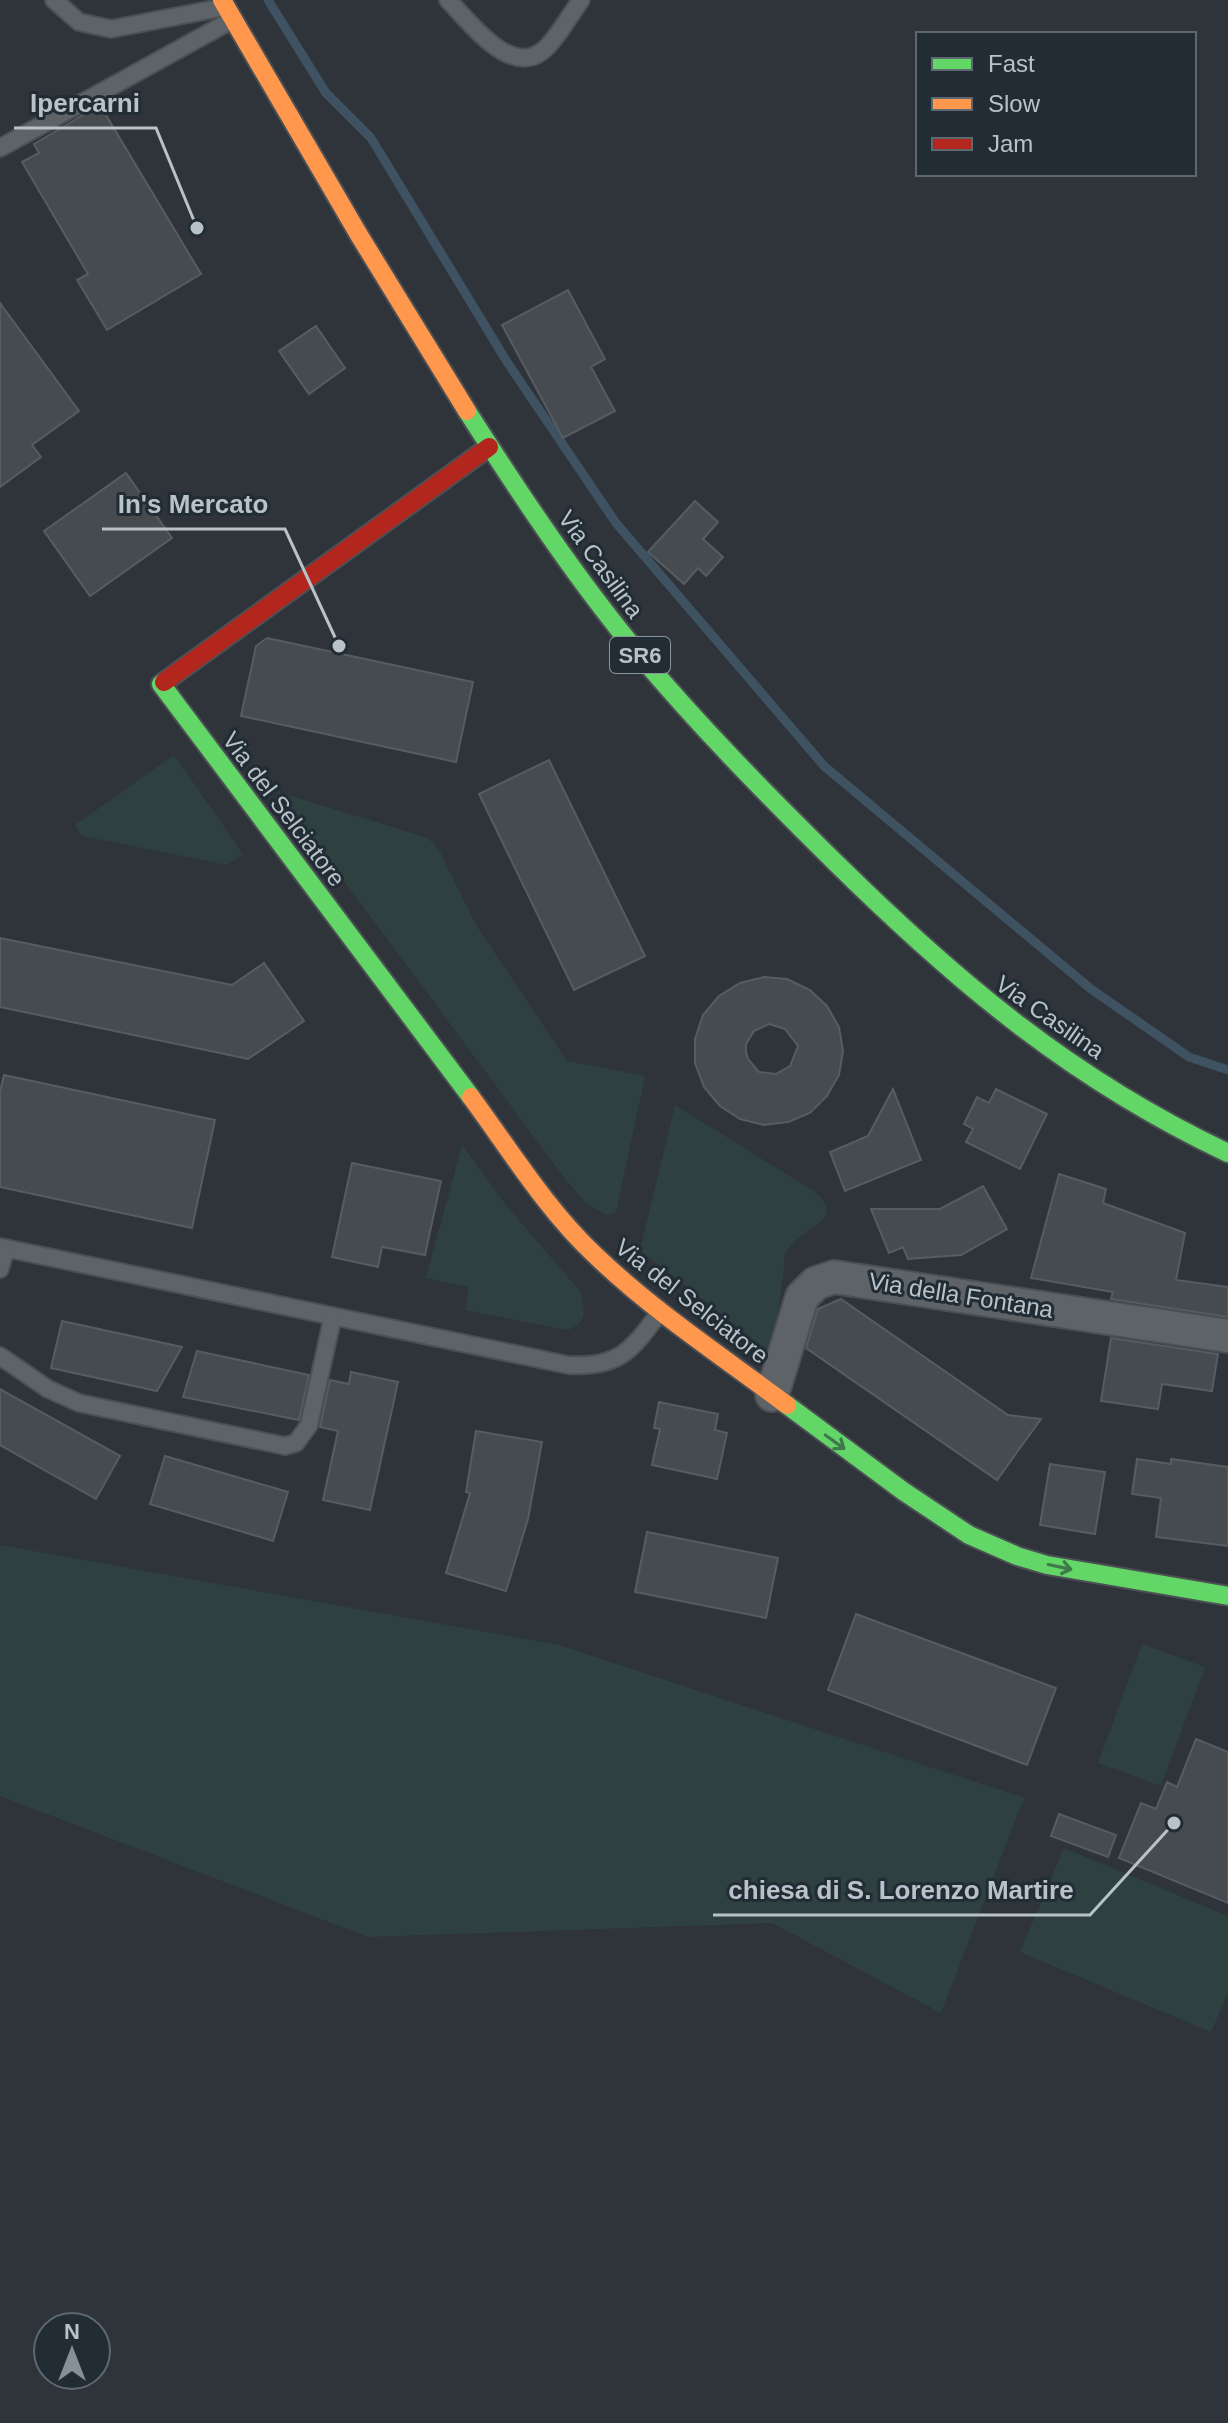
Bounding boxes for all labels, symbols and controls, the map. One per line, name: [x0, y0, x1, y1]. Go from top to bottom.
legend: [916, 32, 1196, 176]
text: Fast: [988, 50, 1035, 77]
callout: Ipercarni: [14, 78, 156, 128]
text: Ipercarni: [30, 88, 140, 118]
text: Slow: [988, 90, 1041, 117]
text: Jam: [988, 130, 1033, 157]
callout: In's Mercato: [102, 479, 285, 529]
text: In's Mercato: [118, 489, 268, 519]
street label: Via Casilina: [553, 505, 649, 624]
road number: SR6: [610, 637, 670, 673]
street label: Via del Selciatore: [217, 726, 351, 892]
street label: Via Casilina: [991, 970, 1110, 1065]
street label: Via del Selciatore: [610, 1233, 774, 1369]
street label: Via della Fontana: [867, 1267, 1056, 1323]
one-way arrow: [824, 1433, 845, 1450]
one-way arrow: [1047, 1561, 1072, 1576]
callout: chiesa di S. Lorenzo Martire: [713, 1865, 1090, 1915]
text: chiesa di S. Lorenzo Martire: [728, 1875, 1074, 1905]
north arrow: [32, 2311, 112, 2391]
text: N: [64, 2319, 80, 2344]

